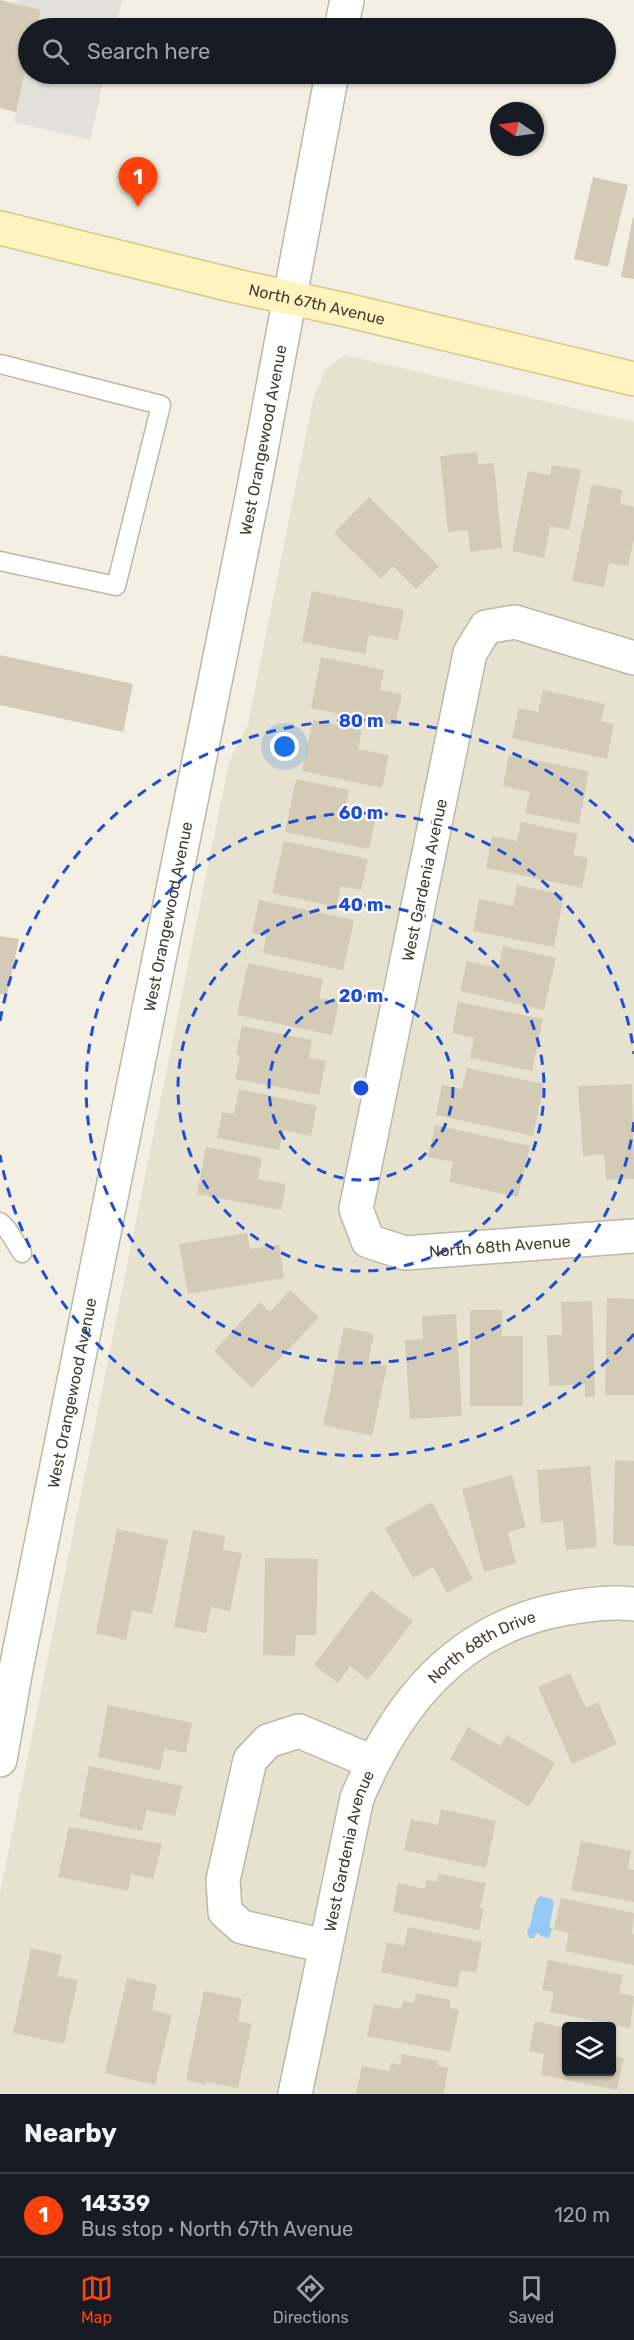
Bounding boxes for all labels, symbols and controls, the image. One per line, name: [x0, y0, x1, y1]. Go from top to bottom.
search box: [18, 18, 616, 84]
icon: search: [39, 35, 72, 68]
text: Search here: [87, 38, 210, 65]
north arrow: [490, 102, 544, 156]
pin: 1: [118, 158, 158, 207]
street label: North 67th Avenue: [247, 280, 387, 329]
street label: West Orangewood Avenue: [236, 343, 291, 537]
text: 80 m: [339, 710, 383, 732]
your location: [270, 732, 299, 761]
street label: West Gardenia Avenue: [398, 797, 451, 963]
text: 60 m: [339, 802, 383, 824]
street label: West Orangewood Avenue: [140, 820, 197, 1013]
text: 40 m: [339, 894, 383, 916]
text: 20 m: [339, 985, 383, 1007]
centre of rings: [351, 1078, 371, 1098]
street label: North 68th Avenue: [428, 1232, 571, 1261]
street label: West Orangewood Avenue: [44, 1296, 101, 1490]
street label: North 68th Drive: [424, 1607, 538, 1687]
street label: West Gardenia Avenue: [320, 1767, 378, 1934]
map controls: [562, 2022, 616, 2076]
button: layers: [562, 2022, 616, 2076]
text: Nearby: [24, 2118, 117, 2149]
text: 14339: [81, 2190, 150, 2217]
text: 1: [39, 2203, 48, 2227]
text: 120 m: [554, 2203, 610, 2227]
text: Bus stop · North 67th Avenue: [81, 2217, 353, 2241]
tab: Map: [80, 2272, 113, 2327]
tab: Directions: [273, 2272, 349, 2327]
tab: Saved: [508, 2272, 554, 2327]

